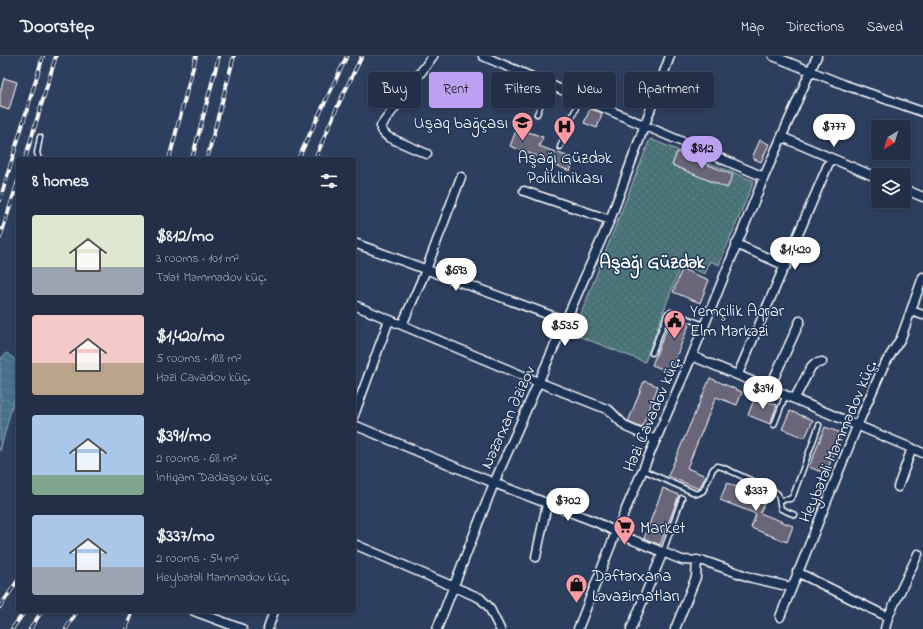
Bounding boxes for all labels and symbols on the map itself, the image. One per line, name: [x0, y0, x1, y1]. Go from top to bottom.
school or university icon: Uşaq bağçası: [510, 109, 536, 142]
place label: Uşaq bağçası: [414, 111, 508, 138]
hospital icon: Aşağı Güzdək Poliklinikası: [552, 114, 578, 147]
pin: $777: [810, 114, 858, 148]
north arrow: [871, 120, 911, 160]
pin: $812: [678, 136, 726, 170]
place label: Aşağı Güzdək Poliklinikası: [518, 146, 613, 191]
pin: $1,420: [762, 237, 828, 271]
district label: Aşağı Güzdək: [599, 250, 705, 279]
pin: $693: [432, 258, 480, 292]
place label: Yemçilik Aqrar Elm Mərkəzi: [690, 299, 785, 344]
public building icon: Yemçilik Aqrar Elm Mərkəzi: [661, 307, 687, 340]
pin: $535: [541, 313, 589, 347]
street label: Həzi Cavadov küç.: [617, 353, 688, 476]
street label: Heybətəli Məmmədov küç.: [793, 356, 885, 527]
street label: Nəzərxan Əzizov: [475, 362, 542, 473]
pin: $391: [739, 376, 787, 410]
pin: $337: [732, 478, 780, 512]
pin: $702: [544, 488, 592, 522]
supermarket icon: Market: [611, 514, 637, 547]
place label: Market: [640, 516, 686, 541]
place label: Dəftərxana Ləvazimatları: [591, 564, 680, 609]
shop icon: Dəftərxana Ləvazimatları: [564, 572, 590, 605]

